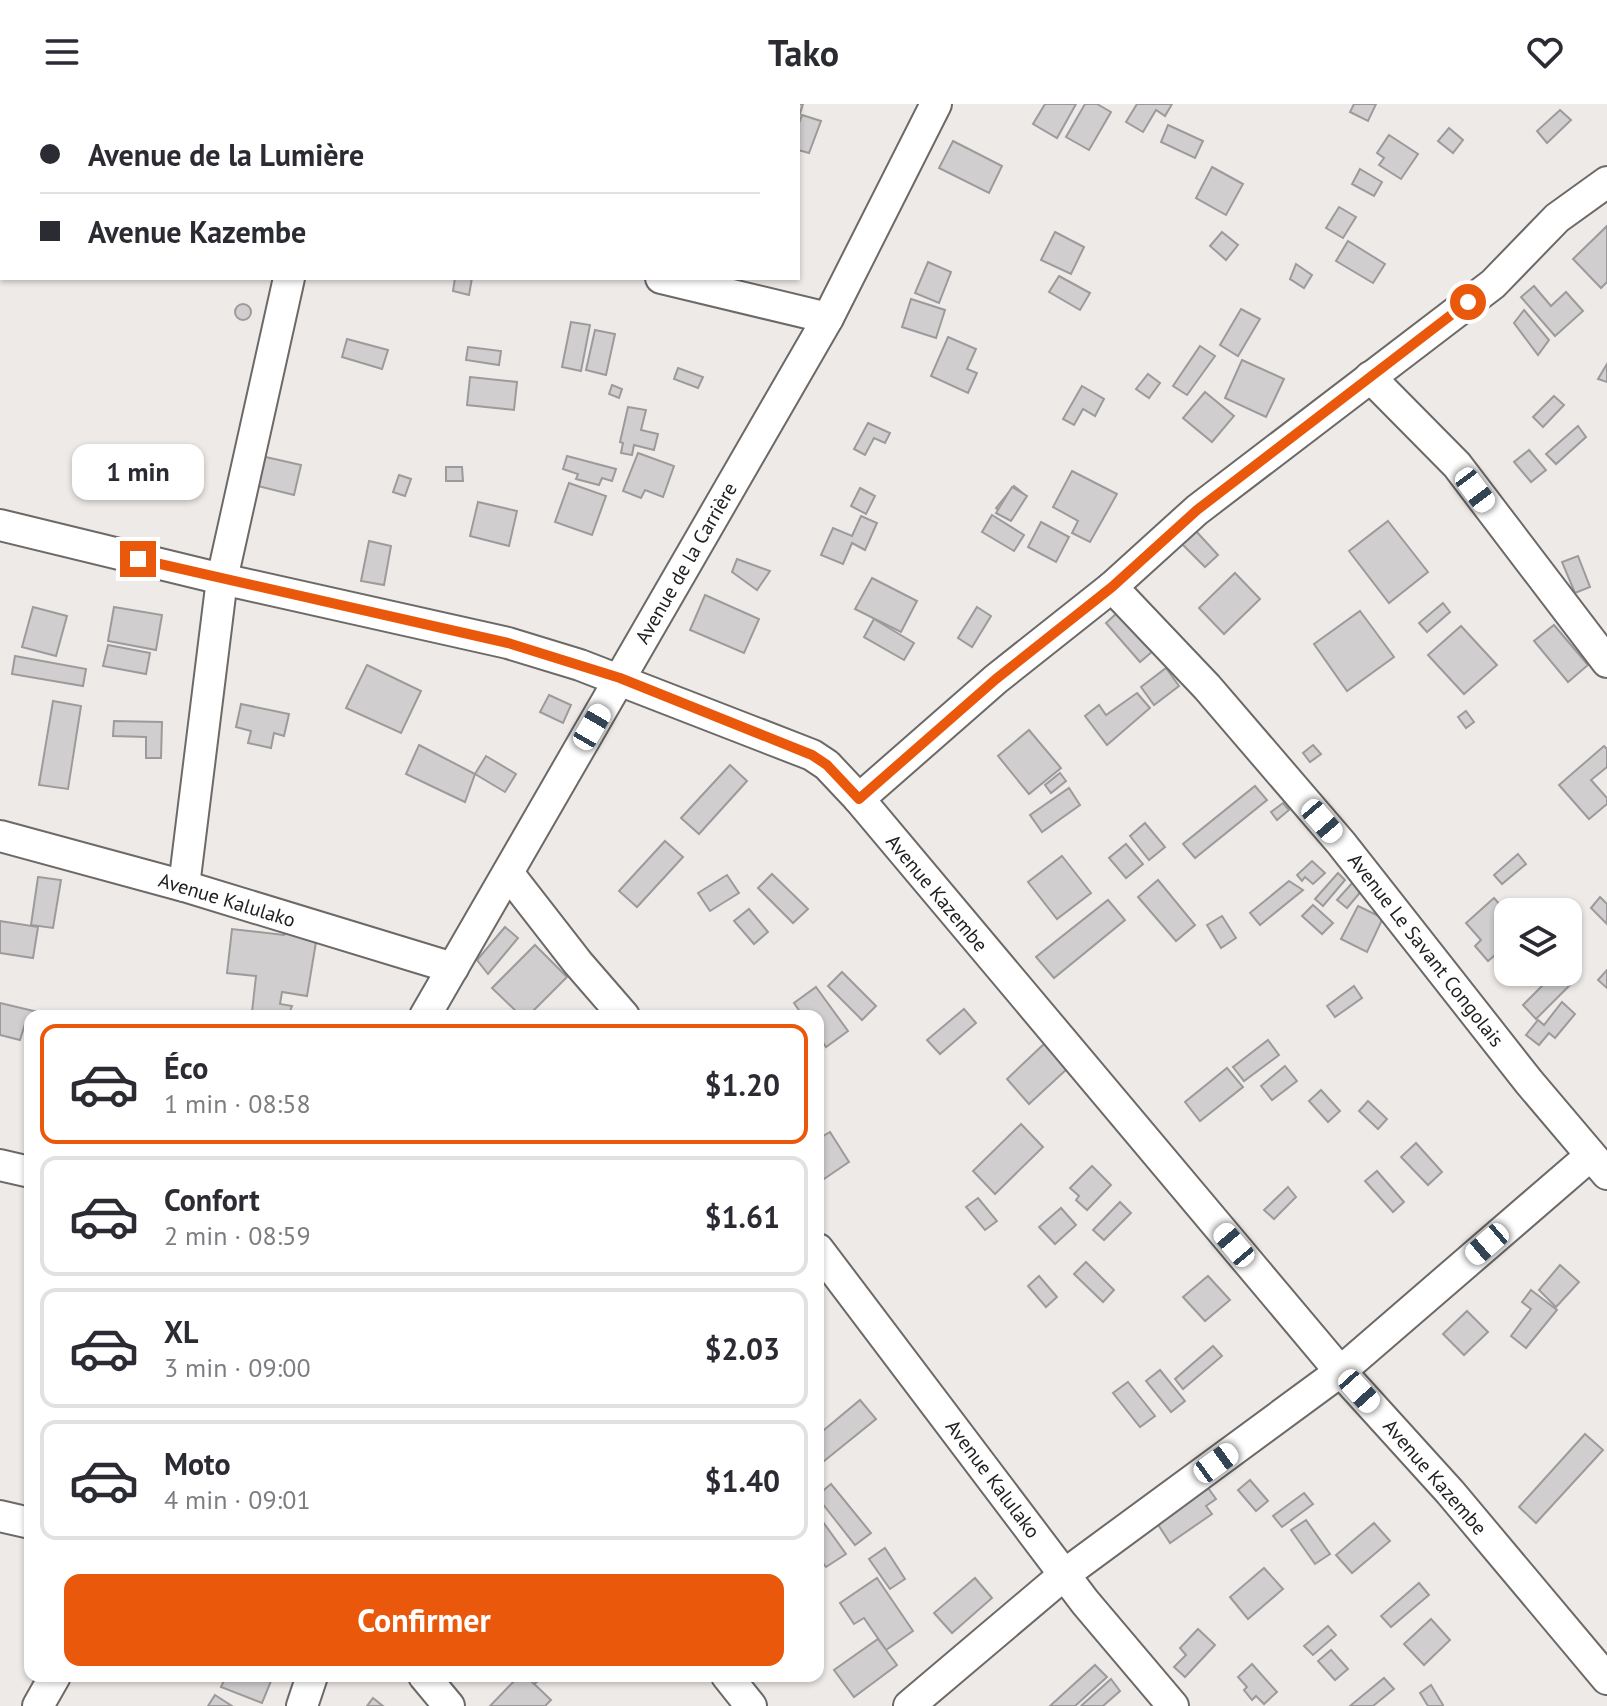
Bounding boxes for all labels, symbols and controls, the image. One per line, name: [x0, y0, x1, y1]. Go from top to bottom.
text: Tako: [768, 29, 839, 76]
icon: menu: [40, 30, 84, 74]
icon: heart: [1523, 30, 1567, 74]
text: Avenue de la Lumière: [88, 135, 364, 174]
text: Avenue Kazembe: [88, 212, 306, 251]
route start: [1450, 284, 1486, 320]
callout: 1 min: [72, 443, 204, 499]
text: 1 min: [106, 455, 170, 488]
car: [1451, 464, 1499, 516]
street label: Avenue de la Carrière: [629, 478, 743, 648]
route end: [120, 541, 156, 577]
car: [570, 700, 614, 754]
car: [1297, 795, 1347, 847]
street label: Avenue Kazembe: [880, 829, 994, 957]
street label: Avenue Le Savant Congolais: [1342, 848, 1510, 1052]
street label: Avenue Kalulako: [155, 867, 299, 933]
map controls: [1494, 898, 1582, 986]
button: layers: [1494, 898, 1582, 986]
icon: car: [68, 1048, 140, 1120]
text: Éco: [164, 1048, 208, 1087]
text: $1.20: [705, 1065, 780, 1104]
text: 1 min · 08:58: [164, 1087, 311, 1120]
icon: car: [68, 1180, 140, 1252]
text: Confort: [164, 1180, 260, 1219]
text: $1.61: [705, 1197, 780, 1236]
text: 2 min · 08:59: [164, 1219, 311, 1252]
car: [1209, 1219, 1259, 1271]
car: [1461, 1219, 1513, 1269]
icon: car: [68, 1312, 140, 1384]
text: XL: [164, 1312, 198, 1351]
text: $2.03: [705, 1329, 780, 1368]
text: 3 min · 09:00: [164, 1351, 311, 1384]
car: [1334, 1365, 1384, 1417]
street label: Avenue Kazembe: [1378, 1414, 1492, 1540]
street label: Avenue Kalulako: [940, 1415, 1046, 1543]
car: [1190, 1439, 1242, 1487]
icon: car: [68, 1444, 140, 1516]
text: Moto: [164, 1444, 231, 1483]
text: $1.40: [705, 1461, 780, 1500]
text: 4 min · 09:01: [164, 1483, 311, 1516]
button: Confirmer: [64, 1574, 784, 1666]

